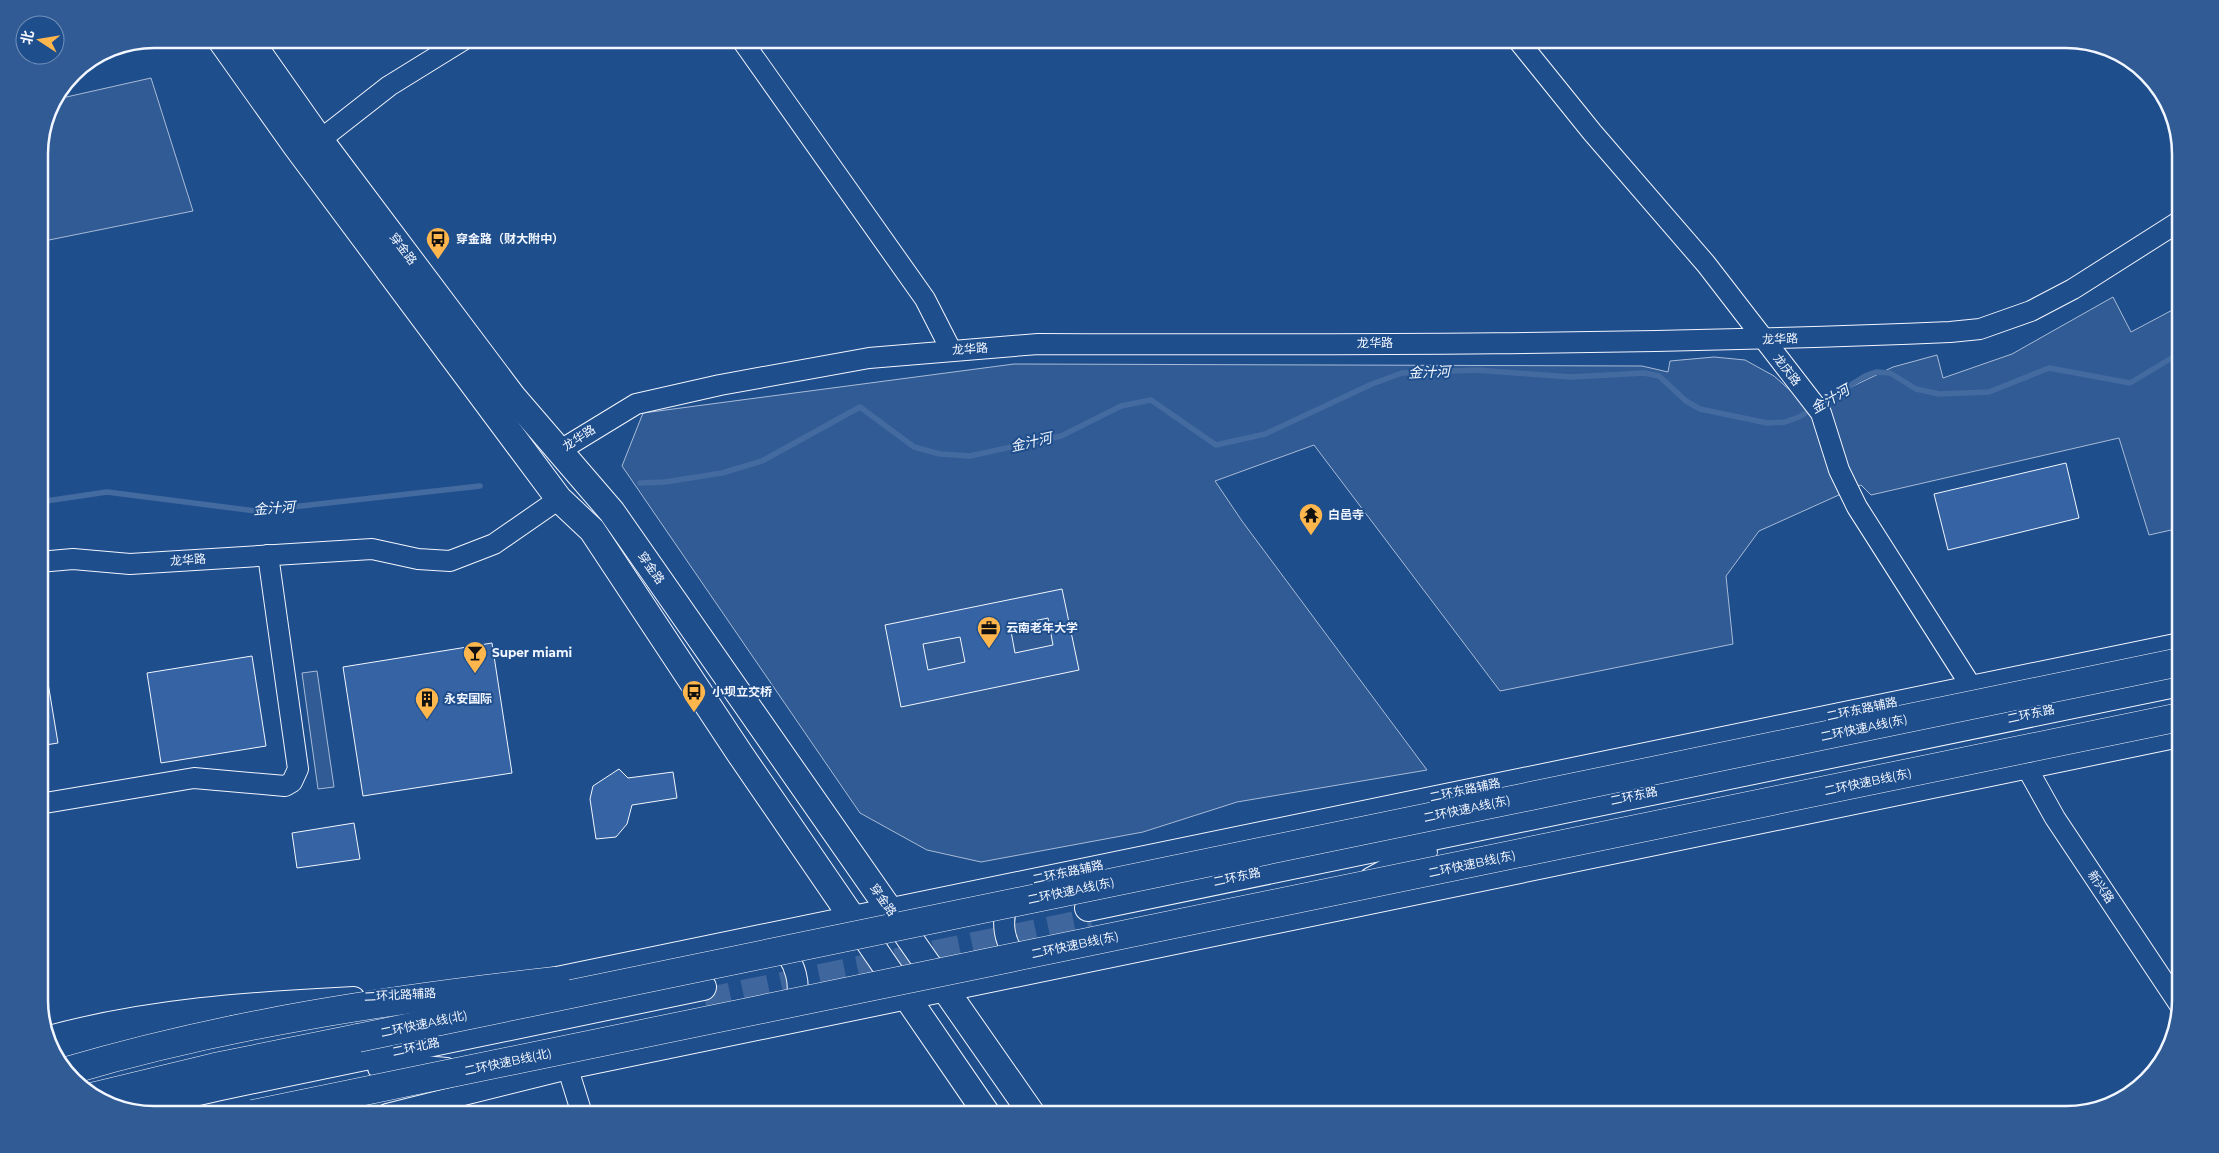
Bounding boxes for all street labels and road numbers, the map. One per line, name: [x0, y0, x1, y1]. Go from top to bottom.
street label: 穿金路: [387, 230, 420, 268]
street label: 龙华路: [1762, 330, 1798, 347]
street label: 龙华路: [1357, 335, 1393, 350]
street label: 龙华路: [951, 340, 988, 357]
street label: 龙庆路: [1770, 351, 1804, 388]
street label: 龙华路: [560, 421, 598, 454]
street label: 穿金路: [635, 549, 668, 587]
street label: 龙华路: [169, 551, 206, 568]
street label: 二环东路辅路: [1825, 694, 1899, 723]
street label: 二环东路: [2006, 701, 2056, 726]
street label: 二环快速A线(东): [1819, 711, 1909, 744]
street label: 二环快速B线(东): [1823, 765, 1913, 798]
street label: 二环东路辅路: [1428, 775, 1502, 804]
street label: 二环东路: [1609, 783, 1659, 808]
street label: 二环快速A线(东): [1422, 792, 1512, 825]
street label: 二环快速B线(东): [1427, 847, 1517, 880]
street label: 二环东路辅路: [1031, 857, 1105, 886]
street label: 二环东路: [1212, 864, 1262, 889]
street label: 新兴路: [2085, 868, 2118, 906]
street label: 二环快速A线(东): [1026, 874, 1116, 907]
street label: 穿金路: [867, 881, 900, 919]
street label: 二环快速B线(东): [1030, 928, 1120, 961]
street label: 二环北路辅路: [364, 985, 436, 1004]
street label: 二环快速A线(北): [379, 1007, 469, 1040]
street label: 二环北路: [391, 1034, 441, 1059]
street label: 二环快速B线(北): [463, 1045, 553, 1078]

